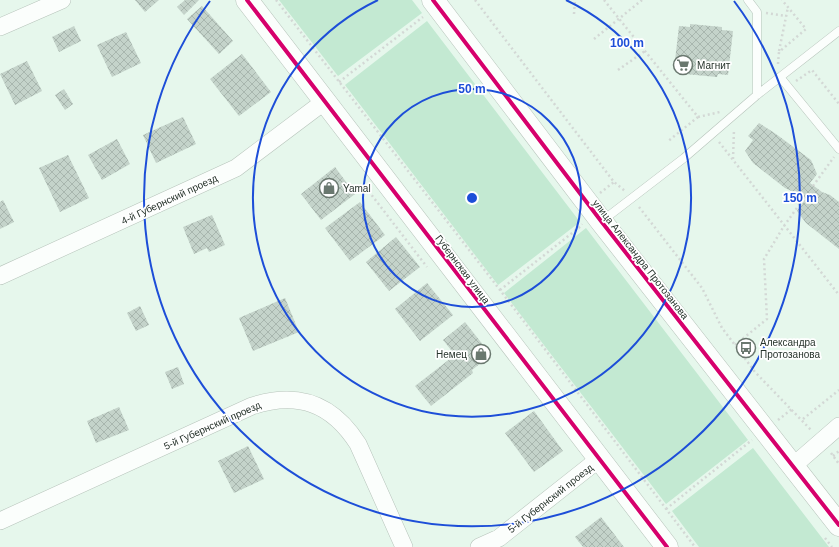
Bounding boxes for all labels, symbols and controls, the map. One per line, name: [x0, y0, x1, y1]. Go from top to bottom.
text: 100 m: [610, 36, 644, 50]
supermarket icon: Магнит: [672, 54, 694, 76]
place label: Магнит: [697, 60, 731, 71]
text: 50 m: [458, 82, 486, 96]
street label: 4-й Губернский проезд: [119, 172, 219, 227]
shop icon: Yamal: [318, 177, 340, 199]
place label: Yamal: [343, 183, 371, 194]
centre of rings: [465, 191, 479, 205]
text: 150 m: [783, 191, 817, 205]
street label: улица Александра Протозанова: [591, 197, 691, 322]
street label: Губернская улица: [433, 233, 492, 306]
bus stop icon: Александра Протозанова: [735, 337, 757, 359]
place label: Александра Протозанова: [760, 337, 820, 360]
shop icon: Немец: [470, 343, 492, 365]
place label: Немец: [436, 349, 467, 360]
street label: 5-й Губернский проезд: [162, 399, 262, 452]
street label: 5-й Губернский проезд: [506, 462, 595, 535]

